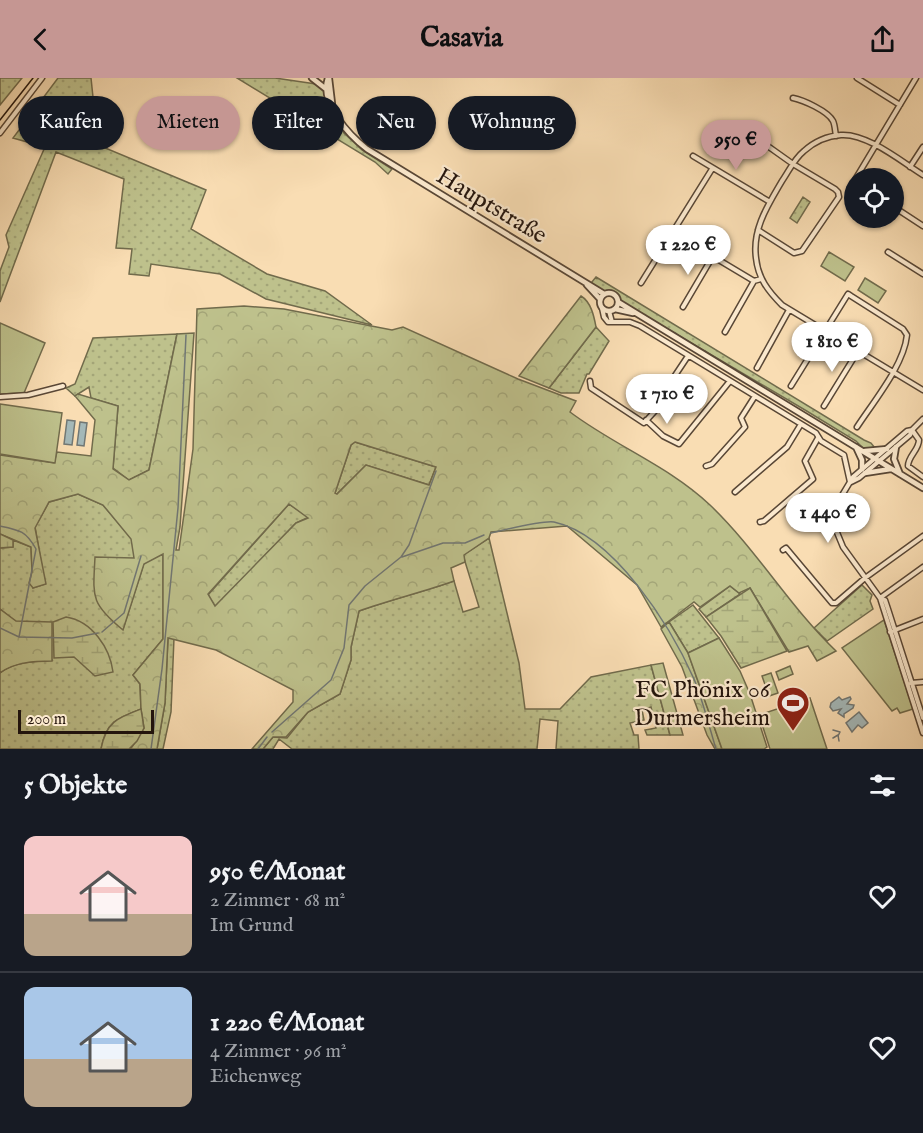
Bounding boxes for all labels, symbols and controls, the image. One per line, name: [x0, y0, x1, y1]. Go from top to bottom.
text: Casavia: [420, 22, 503, 56]
icon: back: [24, 23, 57, 56]
icon: share: [866, 23, 899, 56]
chip: Kaufen: [18, 96, 124, 150]
chip: Mieten: [136, 96, 240, 150]
chip: Filter: [252, 96, 344, 150]
chip: Neu: [356, 96, 436, 150]
chip: Wohnung: [448, 96, 576, 150]
pin: 950 €: [694, 120, 778, 171]
text: 950 €: [715, 127, 757, 152]
street label: Hauptstraße: [430, 161, 552, 251]
map controls: [844, 168, 904, 228]
button: locate: [844, 168, 904, 228]
pin: 1 220 €: [633, 225, 743, 276]
text: 1 220 €: [660, 232, 716, 257]
pin: 1 810 €: [777, 322, 887, 373]
text: 1 810 €: [806, 329, 858, 354]
pin: 1 710 €: [612, 374, 722, 425]
text: 1 710 €: [640, 381, 694, 406]
pin: 1 440 €: [773, 493, 883, 544]
text: 1 440 €: [799, 500, 857, 525]
place label: FC Phönix 06 Durmersheim: [634, 675, 771, 734]
sports icon: FC Phönix 06 Durmersheim: [775, 685, 811, 732]
scale bar: [18, 707, 154, 734]
text: 200 m: [27, 710, 66, 730]
text: 5 Objekte: [24, 769, 127, 802]
icon: filters: [866, 769, 899, 802]
text: 950 €/Monat: [210, 855, 345, 888]
icon: home: [72, 860, 144, 932]
icon: heart: [866, 880, 899, 913]
text: 2 Zimmer · 68 m²: [210, 888, 345, 913]
text: Im Grund: [210, 913, 293, 938]
text: 1 220 €/Monat: [210, 1006, 364, 1039]
icon: home: [72, 1011, 144, 1083]
icon: heart: [866, 1031, 899, 1064]
text: 4 Zimmer · 96 m²: [210, 1039, 347, 1064]
text: Eichenweg: [210, 1064, 301, 1089]

